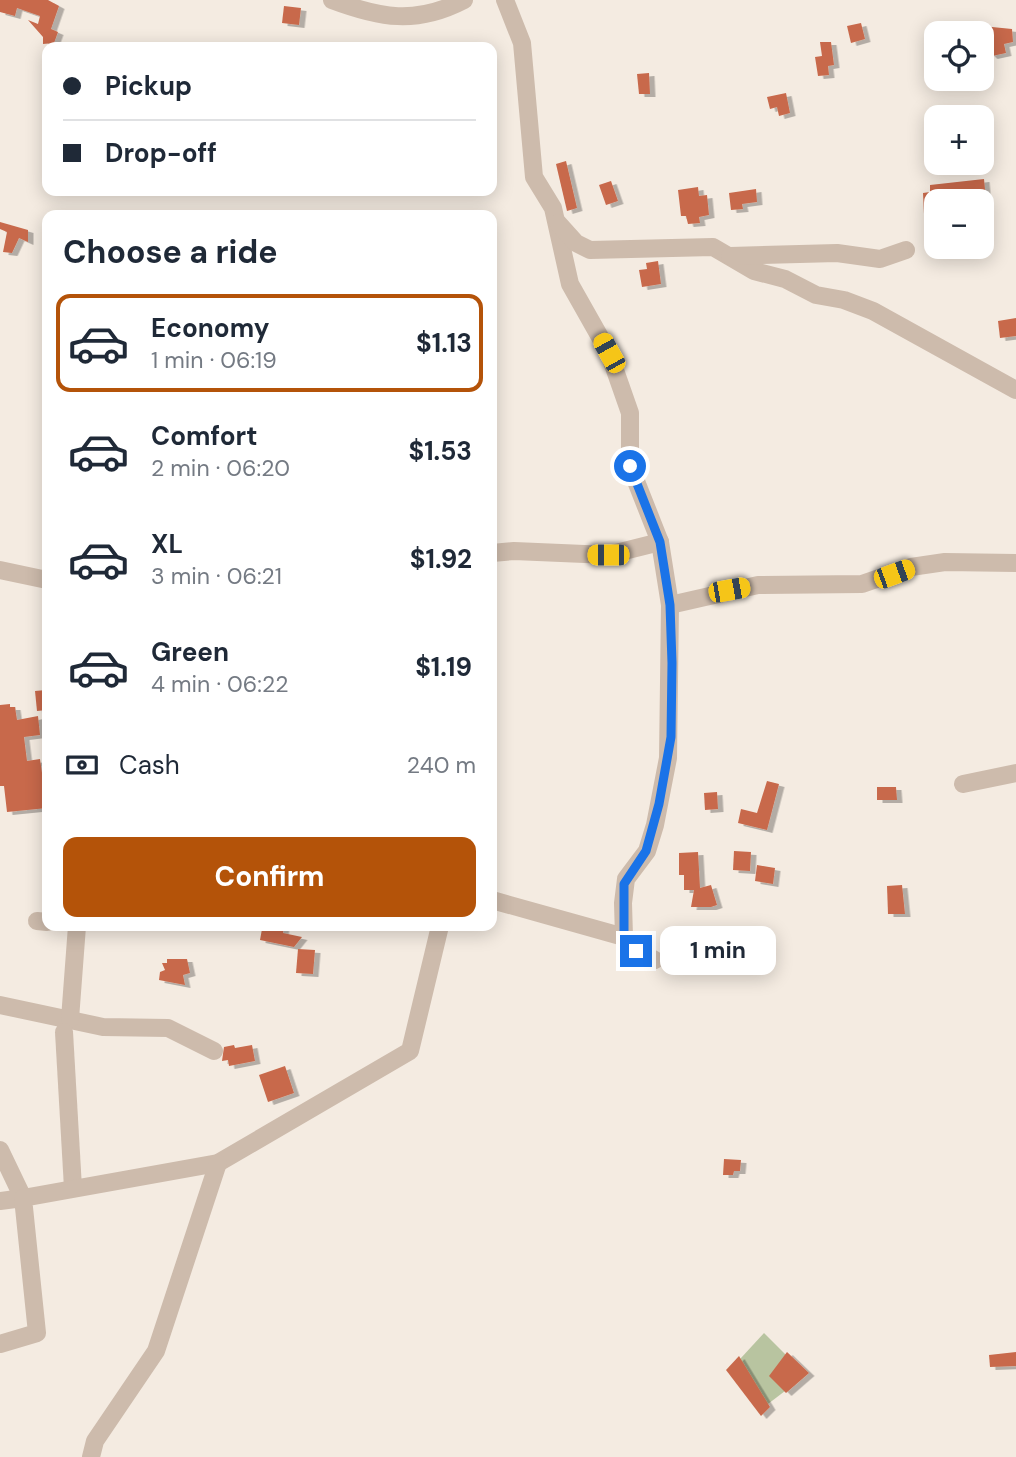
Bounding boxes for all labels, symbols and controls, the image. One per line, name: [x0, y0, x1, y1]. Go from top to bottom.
map controls: [924, 21, 994, 259]
button: locate: [924, 21, 994, 91]
text: Pickup: [105, 69, 192, 103]
button: +: [924, 105, 994, 175]
text: Drop-off: [105, 136, 217, 170]
button: −: [924, 189, 994, 259]
text: Choose a ride: [63, 231, 278, 273]
text: Economy: [151, 311, 269, 345]
icon: car: [67, 312, 130, 375]
text: $1.13: [416, 326, 472, 360]
car: [590, 330, 629, 376]
text: 1 min · 06:19: [151, 345, 277, 375]
text: Comfort: [151, 419, 257, 453]
icon: car: [67, 420, 130, 483]
text: $1.53: [408, 434, 472, 468]
route start: [614, 450, 646, 482]
text: 2 min · 06:20: [151, 453, 290, 483]
text: XL: [151, 527, 183, 561]
icon: car: [67, 528, 130, 591]
text: $1.92: [410, 542, 472, 576]
car: [588, 545, 630, 566]
car: [871, 557, 918, 591]
text: 3 min · 06:21: [151, 561, 282, 591]
car: [707, 576, 752, 604]
text: Green: [151, 635, 229, 669]
icon: car: [67, 636, 130, 699]
text: $1.19: [415, 650, 472, 684]
text: 4 min · 06:22: [151, 669, 288, 699]
icon: cash: [63, 746, 101, 784]
text: Cash: [119, 748, 180, 782]
text: 240 m: [407, 750, 476, 780]
button: Confirm: [63, 837, 476, 917]
callout: 1 min: [660, 926, 776, 976]
route end: [620, 935, 652, 967]
text: 1 min: [690, 935, 746, 965]

